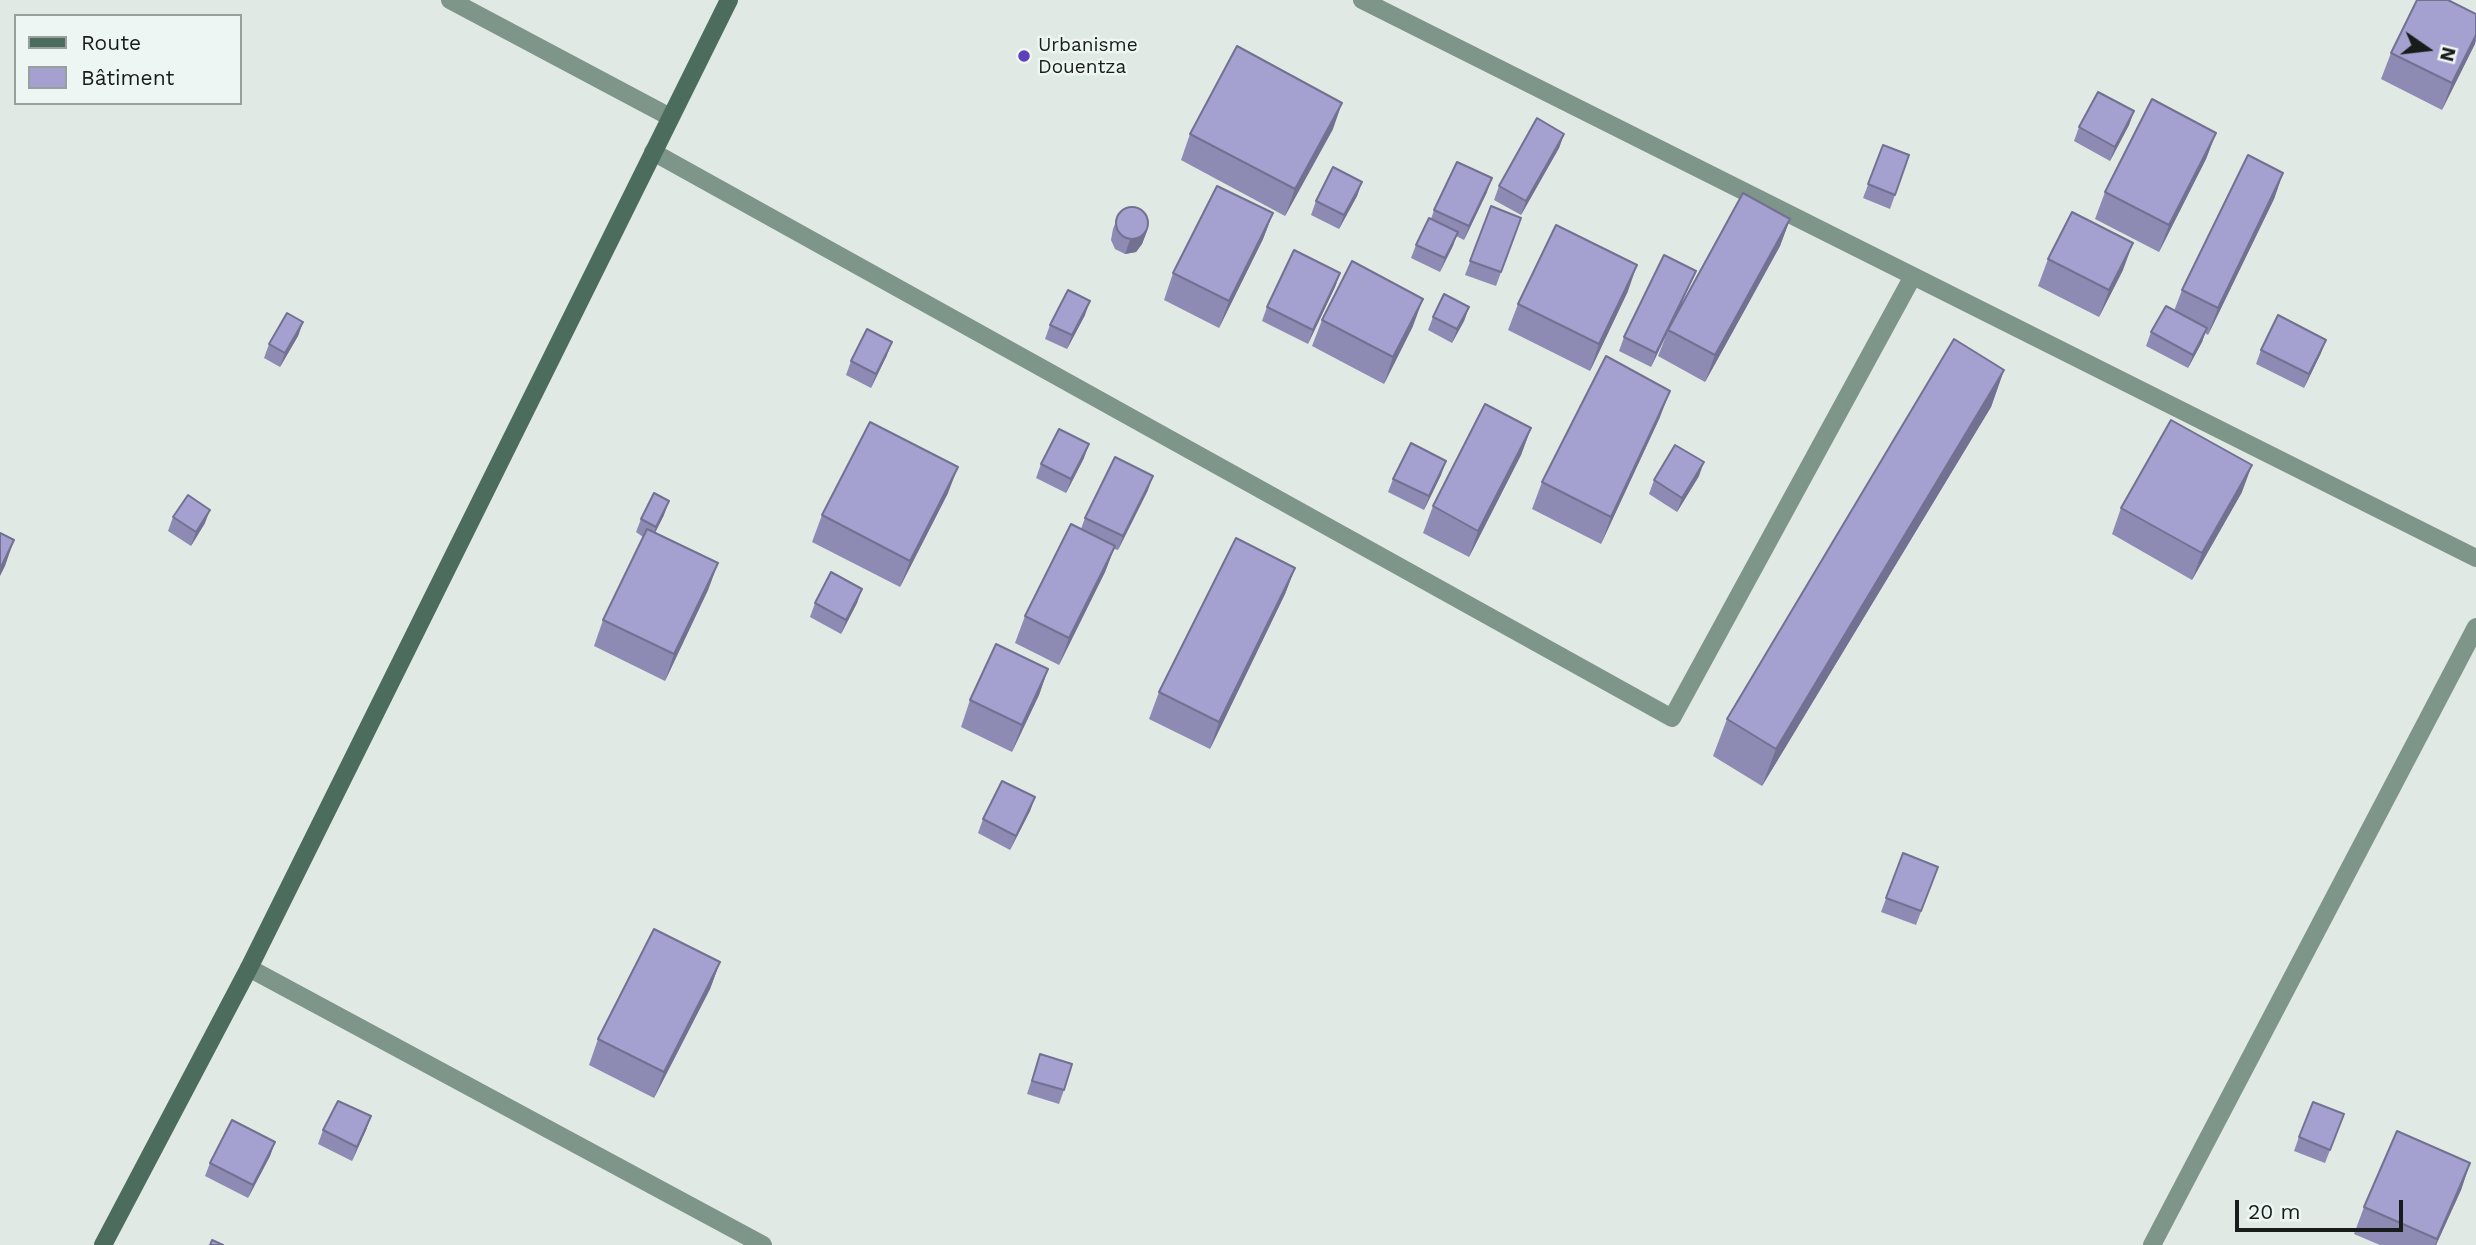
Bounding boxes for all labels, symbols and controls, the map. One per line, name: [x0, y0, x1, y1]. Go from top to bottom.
legend: [14, 14, 242, 105]
north arrow: [2392, 14, 2462, 84]
text: Route: [81, 30, 141, 55]
place label: Urbanisme Douentza: [1038, 34, 1138, 78]
text: N: [2435, 45, 2461, 64]
marker: Urbanisme Douentza: [1016, 48, 1032, 64]
text: Bâtiment: [81, 65, 174, 90]
scale bar: [2238, 1186, 2406, 1230]
text: 20 m: [2248, 1199, 2300, 1224]

